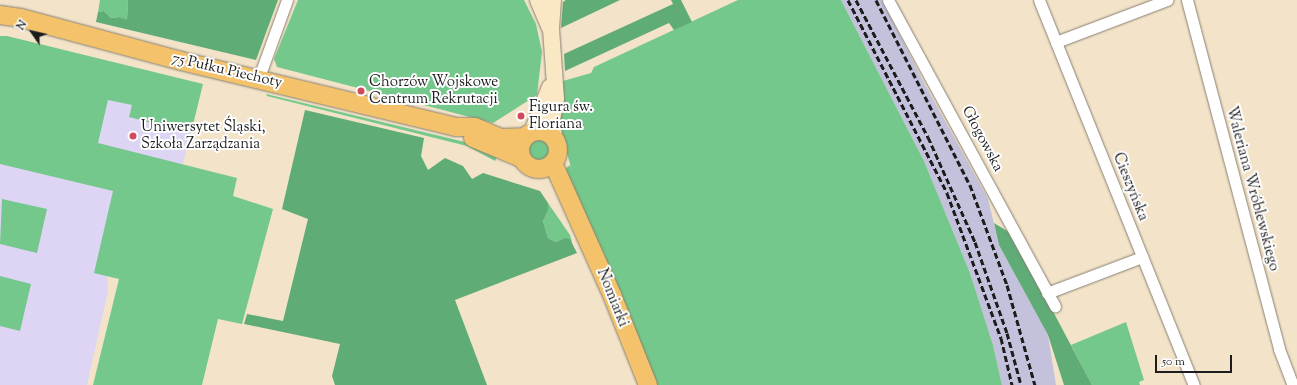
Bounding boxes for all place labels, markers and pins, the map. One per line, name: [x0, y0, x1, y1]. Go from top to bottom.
place label: Chorzów Wojskowe Centrum Rekrutacji: [369, 73, 498, 108]
marker: Chorzów Wojskowe Centrum Rekrutacji: [356, 86, 366, 96]
place label: Figura św. Floriana: [529, 98, 593, 133]
marker: Figura św. Floriana: [516, 111, 526, 121]
place label: Uniwersytet Śląski, Szkoła Zarządzania: [141, 118, 266, 153]
marker: Uniwersytet Śląski, Szkoła Zarządzania: [128, 131, 138, 141]

